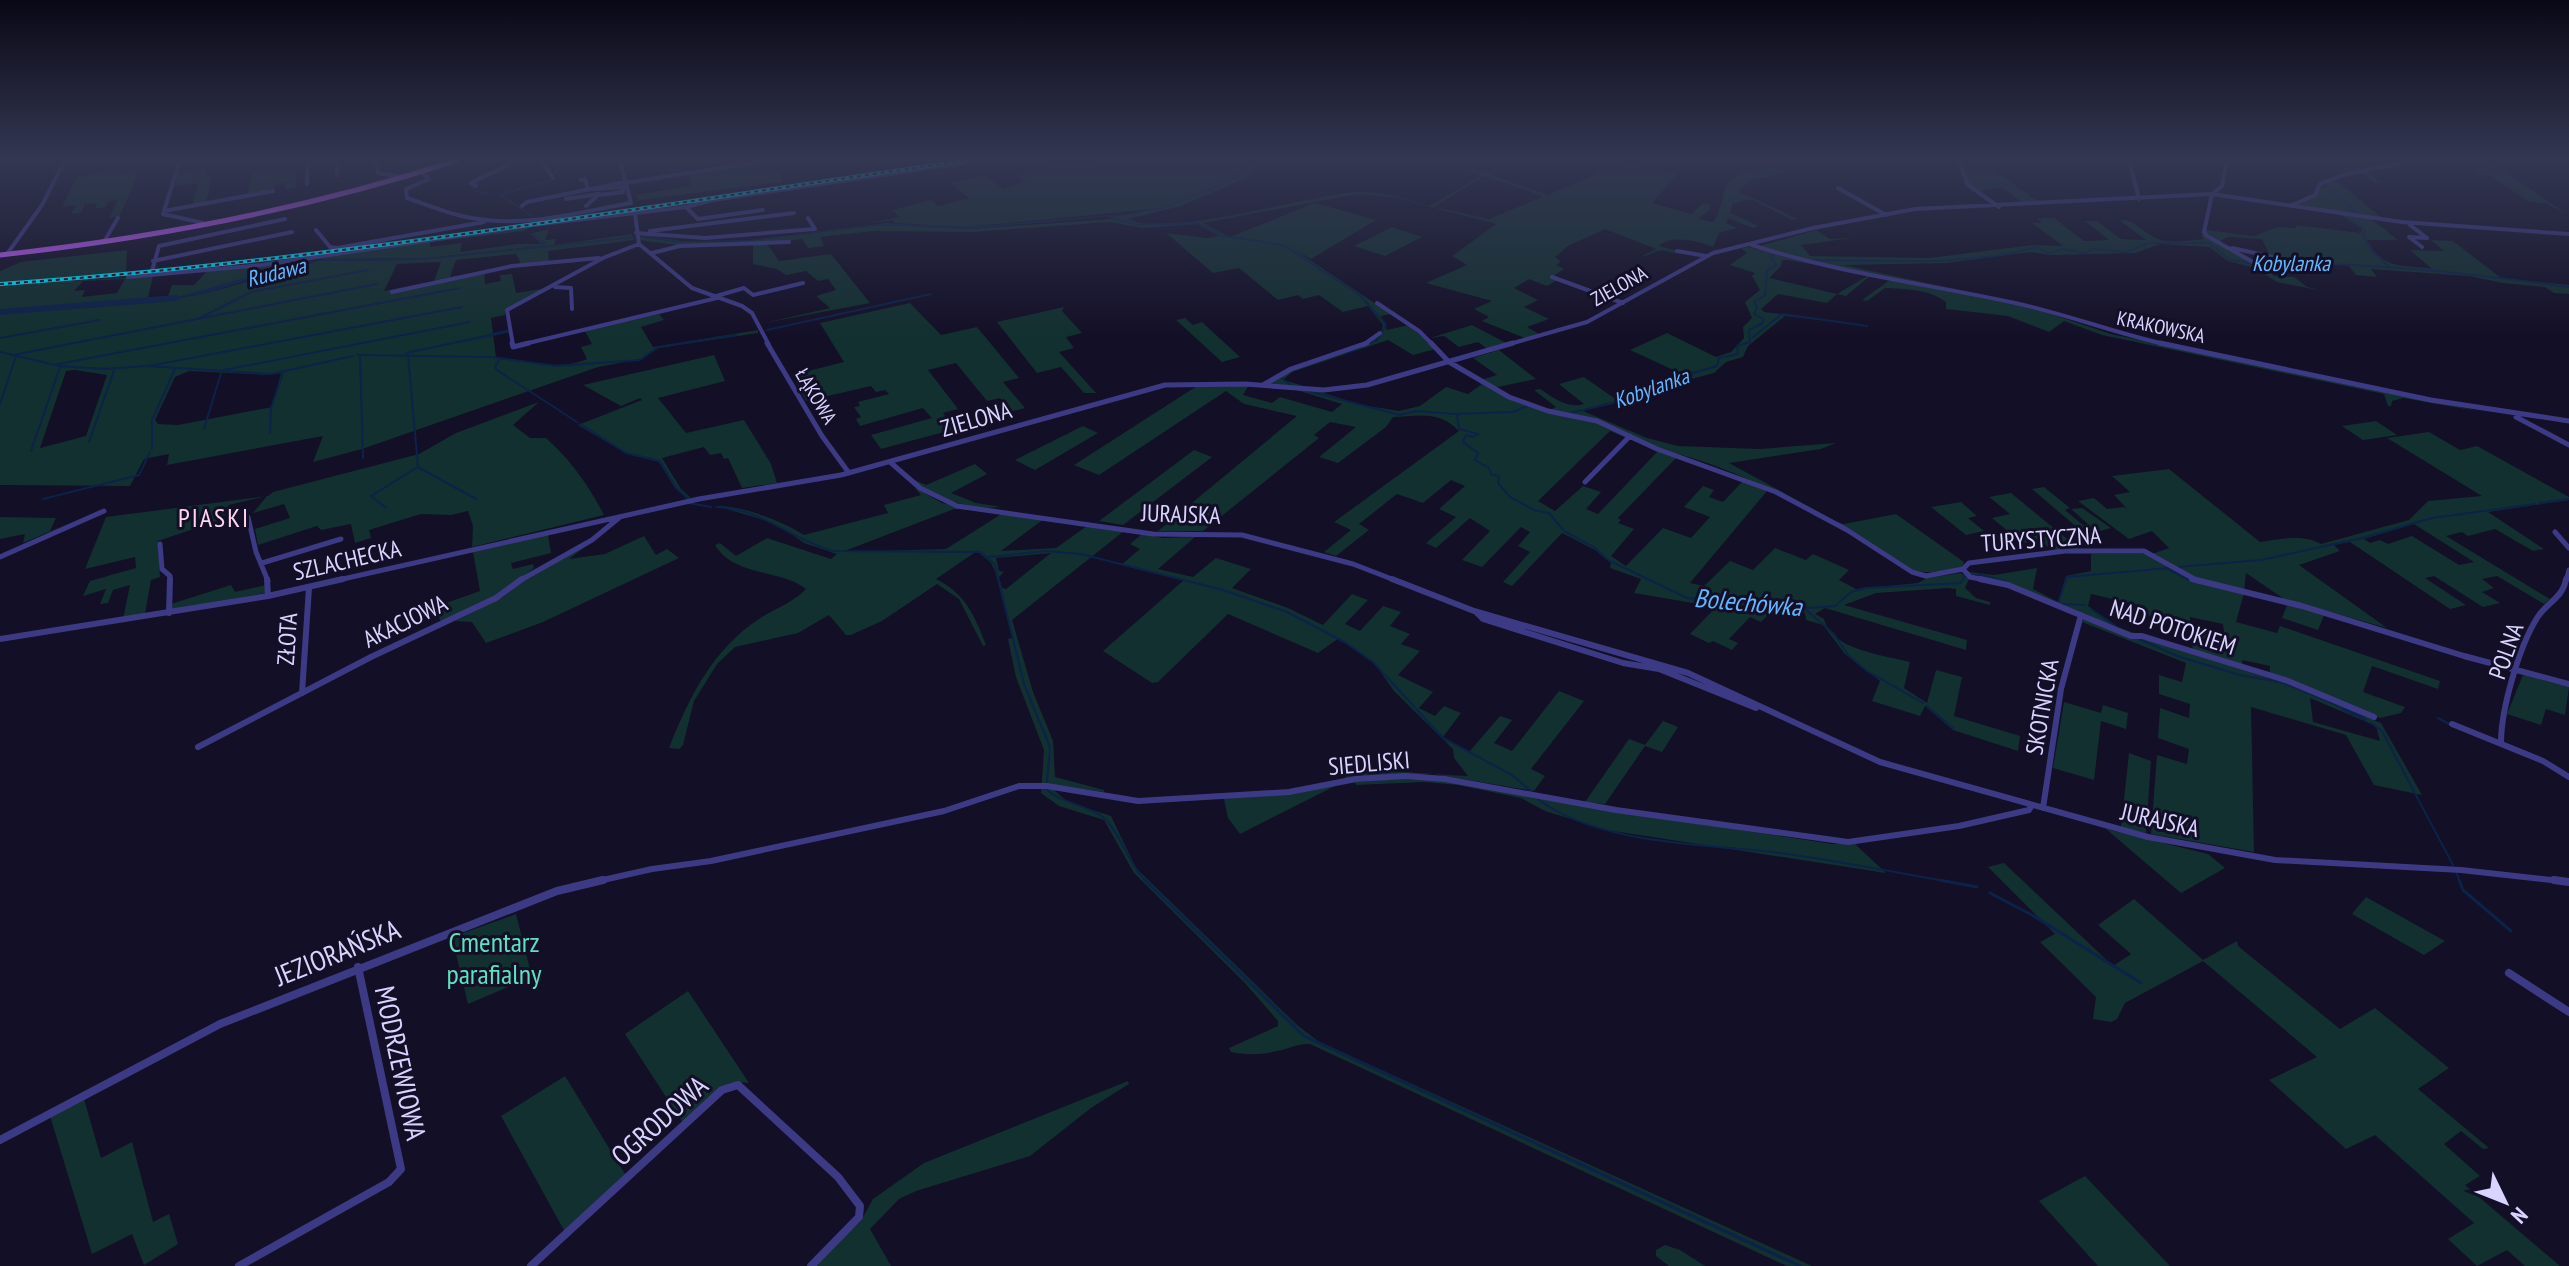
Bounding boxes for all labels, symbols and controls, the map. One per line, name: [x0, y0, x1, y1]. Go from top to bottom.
water label: Kobylanka: [2252, 249, 2331, 277]
water label: Rudawa: [243, 251, 310, 293]
street label: ZIELONA: [1586, 260, 1652, 312]
street label: KRAKOWSKA: [2115, 305, 2208, 349]
water label: Kobylanka: [1610, 361, 1694, 414]
street label: ŁĄKOWA: [789, 363, 843, 429]
street label: ZIELONA: [937, 394, 1016, 444]
street label: JURAJSKA: [1140, 497, 1222, 531]
district label: PIASKI: [178, 501, 250, 534]
street label: TURYSTYCZNA: [1980, 519, 2103, 559]
street label: SZLACHECKA: [290, 532, 404, 587]
water label: Bolechówka: [1693, 581, 1805, 623]
street label: AKACJOWA: [358, 587, 453, 655]
street label: NAD POTOKIEM: [2106, 592, 2240, 662]
street label: ZŁOTA: [270, 611, 304, 666]
street label: POLNA: [2482, 618, 2531, 684]
street label: SKOTNICKA: [2018, 656, 2066, 757]
street label: SIEDLISKI: [1327, 744, 1411, 782]
street label: JURAJSKA: [2117, 796, 2203, 844]
street label: JEZIORAŃSKA: [268, 910, 406, 994]
park label: Cmentarz parafialny: [446, 923, 542, 992]
street label: MODRZEWIOWA: [367, 983, 436, 1144]
street label: OGRODOWA: [603, 1066, 716, 1173]
north arrow: [2465, 1162, 2545, 1242]
text: N: [2505, 1202, 2534, 1230]

